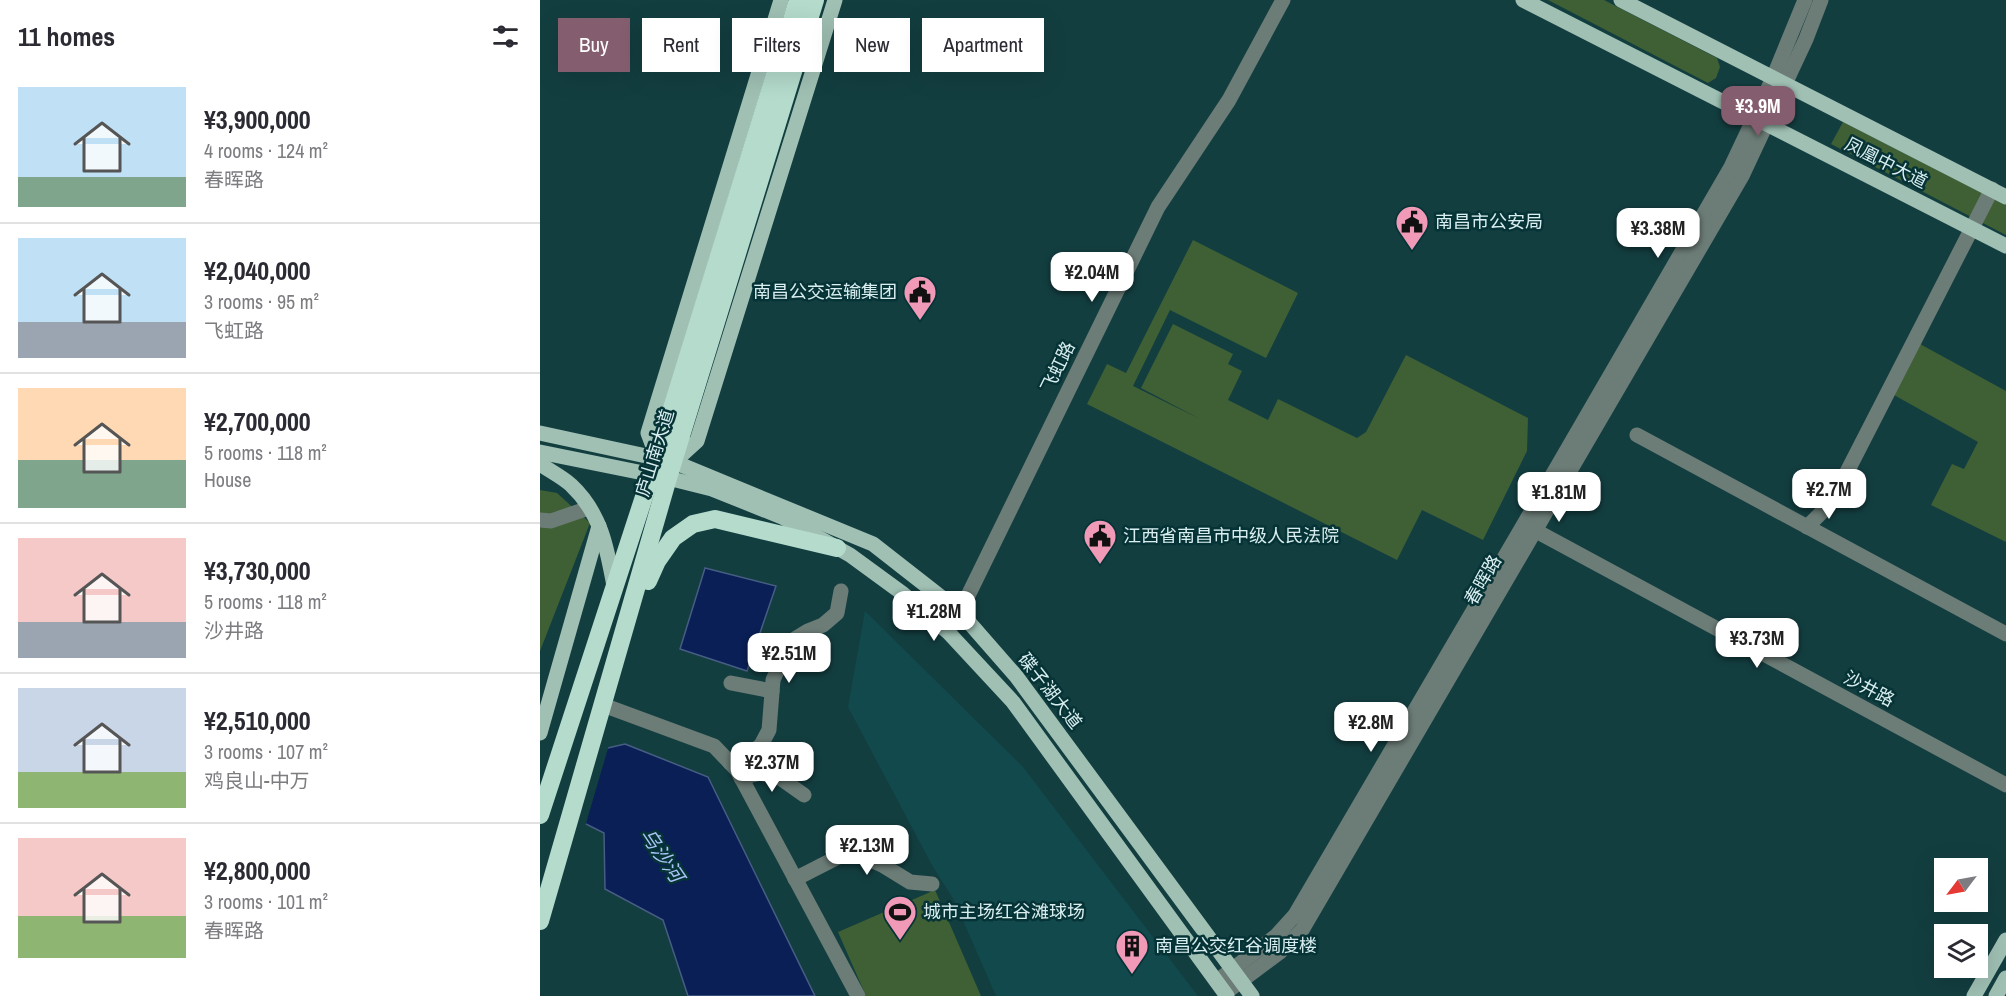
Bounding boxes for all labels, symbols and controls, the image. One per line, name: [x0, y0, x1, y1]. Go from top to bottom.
chip: Buy: [558, 18, 630, 72]
chip: Rent: [642, 18, 720, 72]
chip: Filters: [732, 18, 822, 72]
chip: New: [834, 18, 910, 72]
chip: Apartment: [922, 18, 1044, 72]
text: 11 homes: [18, 19, 115, 54]
icon: filters: [489, 20, 522, 53]
pin: ¥3.9M: [1716, 86, 1800, 137]
text: ¥3.9M: [1735, 92, 1781, 119]
text: ¥3,900,000: [204, 102, 311, 137]
icon: home: [66, 111, 138, 183]
street label: 凤凰中大道: [1840, 131, 1932, 194]
text: 4 rooms · 124 m²: [204, 137, 328, 164]
text: 春晖路: [204, 166, 264, 193]
public building icon: 南昌市公安局: [1394, 204, 1430, 251]
pin: ¥3.38M: [1609, 208, 1707, 259]
place label: 南昌市公安局: [1435, 209, 1543, 234]
text: ¥3.38M: [1631, 214, 1685, 241]
pin: ¥2.04M: [1043, 252, 1141, 303]
text: ¥2,040,000: [204, 253, 311, 288]
text: ¥2.04M: [1065, 258, 1119, 285]
icon: home: [66, 262, 138, 334]
public building icon: 南昌公交运输集团: [902, 274, 938, 321]
place label: 南昌公交运输集团: [753, 279, 897, 304]
text: 3 rooms · 95 m²: [204, 288, 319, 315]
text: 飞虹路: [204, 317, 264, 344]
street label: 飞虹路: [1034, 337, 1081, 397]
text: ¥2,700,000: [204, 404, 311, 439]
street label: 庐山南大道: [629, 406, 680, 500]
icon: home: [66, 412, 138, 484]
text: 5 rooms · 118 m²: [204, 439, 327, 466]
text: House: [204, 466, 251, 493]
pin: ¥2.7M: [1787, 469, 1871, 520]
pin: ¥1.81M: [1510, 472, 1608, 523]
text: ¥2.7M: [1806, 475, 1852, 502]
text: ¥1.81M: [1532, 478, 1586, 505]
public building icon: 江西省南昌市中级人民法院: [1082, 518, 1118, 565]
place label: 江西省南昌市中级人民法院: [1123, 523, 1339, 548]
street label: 春晖路: [1458, 550, 1507, 609]
text: ¥3,730,000: [204, 553, 311, 588]
icon: home: [66, 562, 138, 634]
text: 5 rooms · 118 m²: [204, 588, 327, 615]
pin: ¥1.28M: [885, 591, 983, 642]
text: ¥1.28M: [907, 597, 961, 624]
text: 沙井路: [204, 617, 264, 644]
pin: ¥3.73M: [1708, 618, 1806, 669]
text: ¥3.73M: [1730, 624, 1784, 651]
pin: ¥2.51M: [740, 633, 838, 684]
text: ¥2.51M: [762, 639, 816, 666]
street label: 碟子湖大道: [1013, 648, 1088, 734]
street label: 沙井路: [1840, 665, 1899, 712]
pin: ¥2.8M: [1329, 702, 1413, 753]
text: ¥2,510,000: [204, 703, 311, 738]
text: ¥2.8M: [1348, 708, 1394, 735]
icon: home: [66, 712, 138, 784]
text: 3 rooms · 107 m²: [204, 738, 328, 765]
pin: ¥2.37M: [723, 742, 821, 793]
text: ¥2.37M: [745, 748, 799, 775]
text: 鸡良山-中万: [204, 767, 309, 794]
water label: 乌沙河: [634, 822, 693, 890]
pin: ¥2.13M: [818, 825, 916, 876]
text: ¥2.13M: [840, 831, 894, 858]
text: ¥2,800,000: [204, 853, 311, 888]
north arrow: [1934, 858, 1988, 912]
map controls: [1934, 858, 1988, 978]
icon: home: [66, 862, 138, 934]
text: 3 rooms · 101 m²: [204, 888, 328, 915]
sports icon: 城市主场红谷滩球场: [882, 894, 918, 941]
place label: 城市主场红谷滩球场: [923, 899, 1085, 924]
text: 春晖路: [204, 917, 264, 944]
button: layers: [1934, 924, 1988, 978]
building icon: 南昌公交红谷调度楼: [1114, 928, 1150, 975]
place label: 南昌公交红谷调度楼: [1155, 933, 1317, 958]

